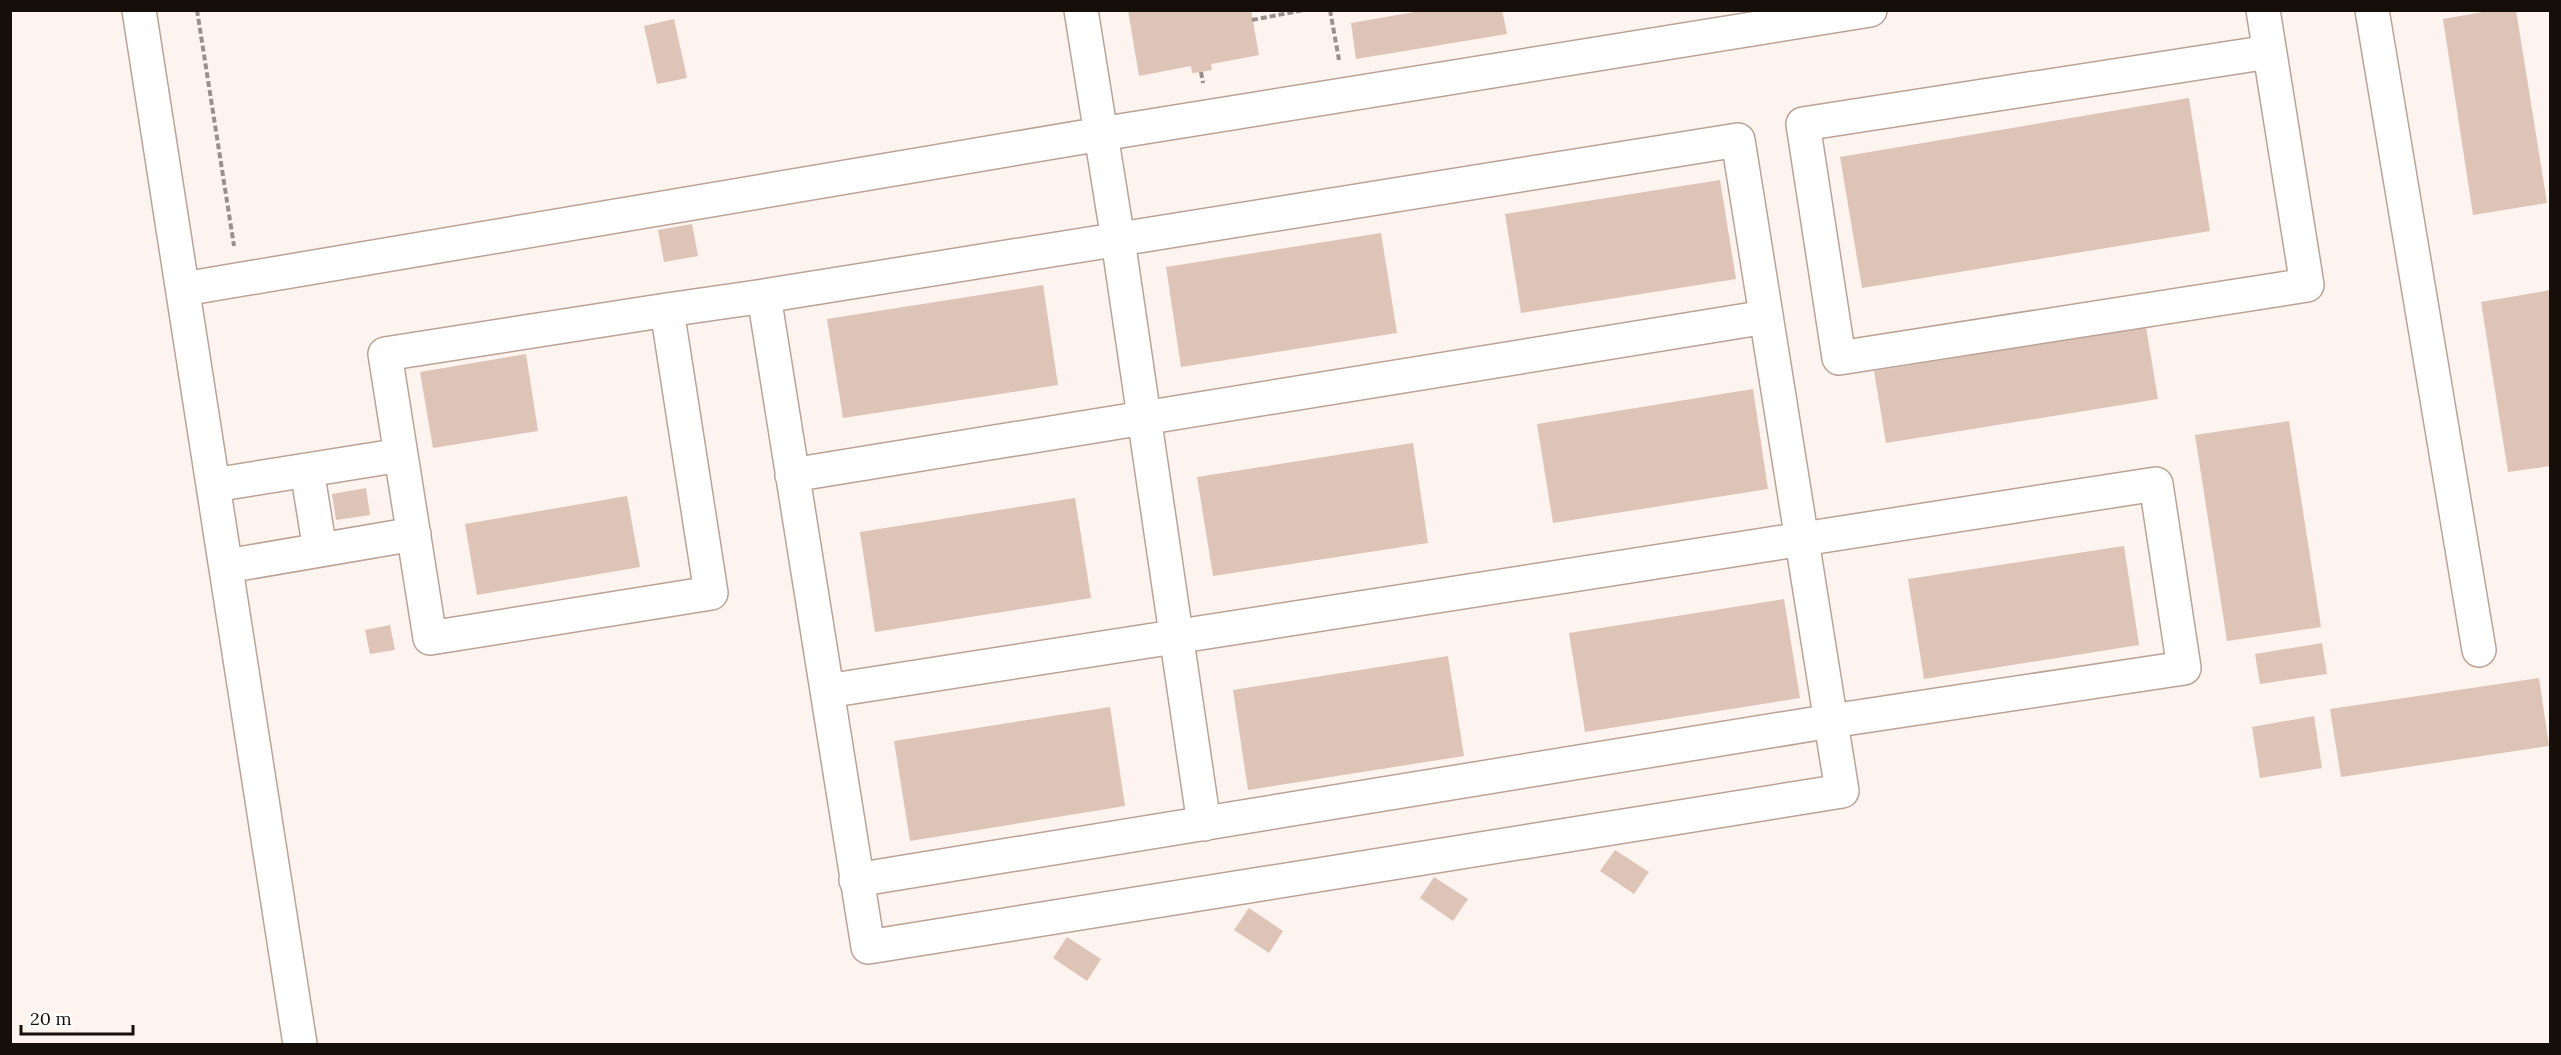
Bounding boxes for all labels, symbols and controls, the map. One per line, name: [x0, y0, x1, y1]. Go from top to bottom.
scale bar: [21, 998, 134, 1036]
text: 20 m: [30, 1007, 72, 1030]

